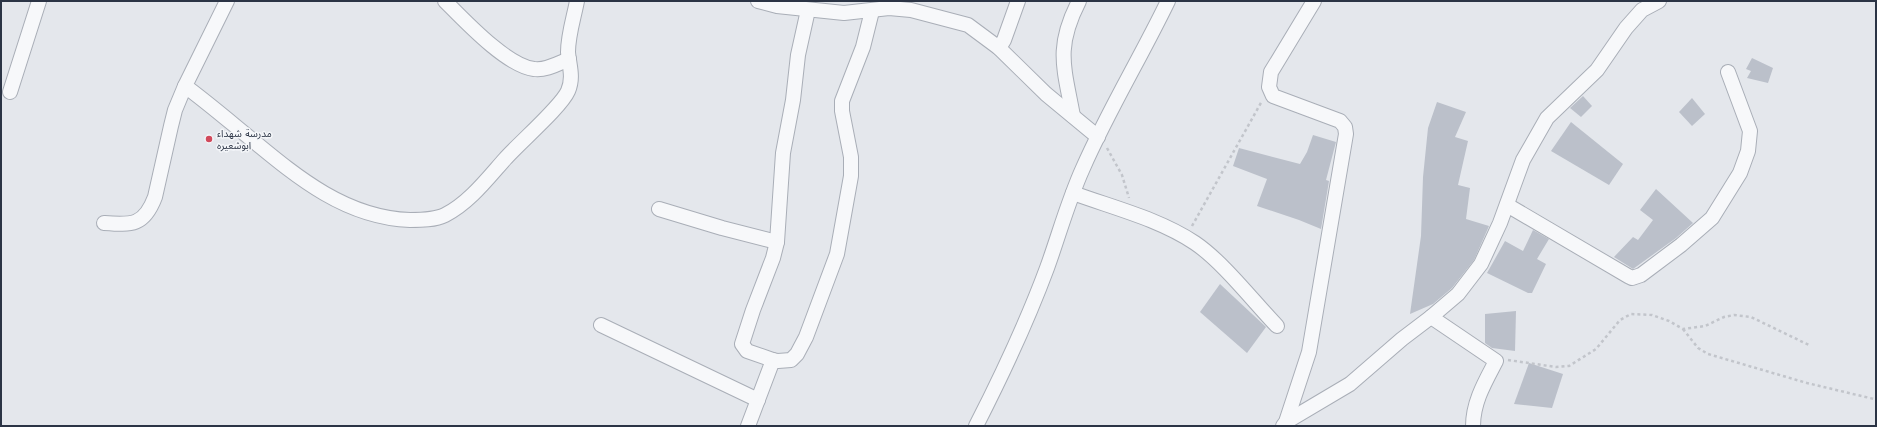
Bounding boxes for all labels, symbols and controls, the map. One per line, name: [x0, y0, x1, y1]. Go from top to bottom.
place label: مدرسة شهداء ابوشعيره: [217, 128, 272, 152]
marker: مدرسة شهداء ابوشعيره: [204, 134, 214, 144]

